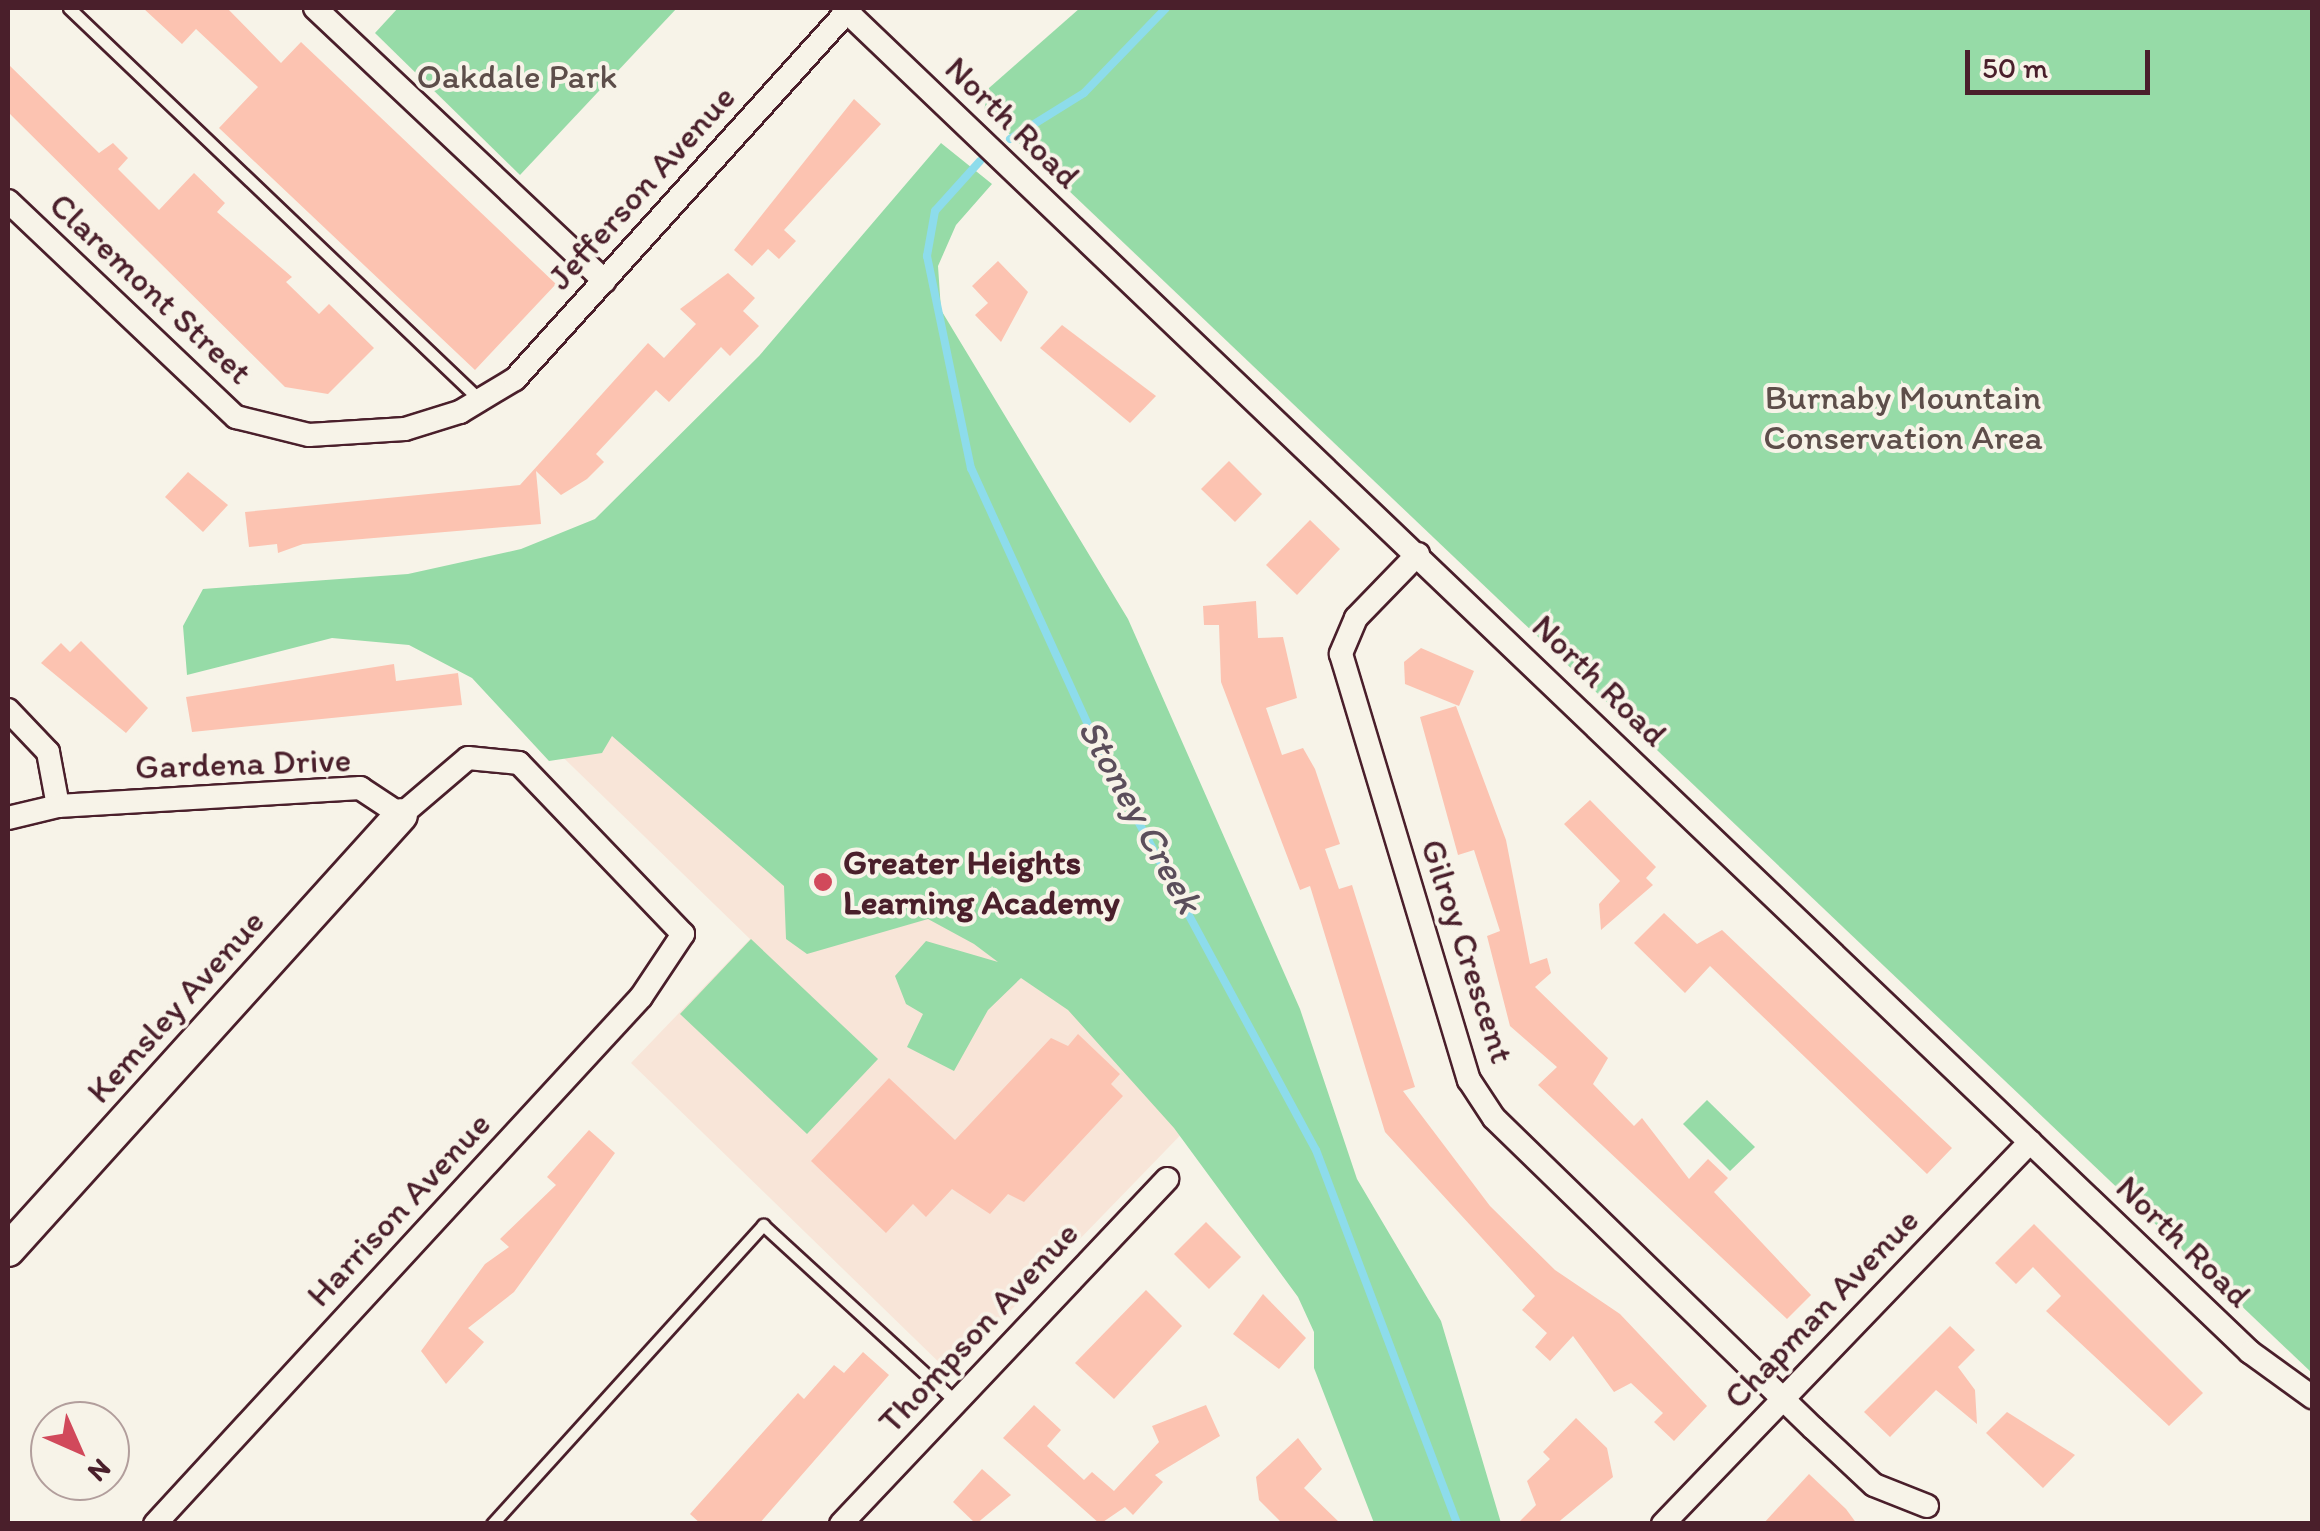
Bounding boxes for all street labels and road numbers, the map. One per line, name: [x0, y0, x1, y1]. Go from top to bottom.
street label: North Road: [937, 48, 1089, 196]
street label: Jefferson Avenue: [538, 76, 744, 298]
street label: Claremont Street: [41, 184, 261, 392]
street label: North Road: [1524, 606, 1676, 754]
street label: Gardena Drive: [134, 738, 352, 788]
street label: Gilroy Crescent: [1412, 834, 1524, 1068]
street label: Kemsley Avenue: [78, 901, 272, 1111]
street label: Harrison Avenue: [298, 1104, 498, 1314]
street label: North Road: [2108, 1167, 2260, 1315]
street label: Chapman Avenue: [1715, 1200, 1927, 1416]
street label: Thompson Avenue: [870, 1213, 1086, 1441]

